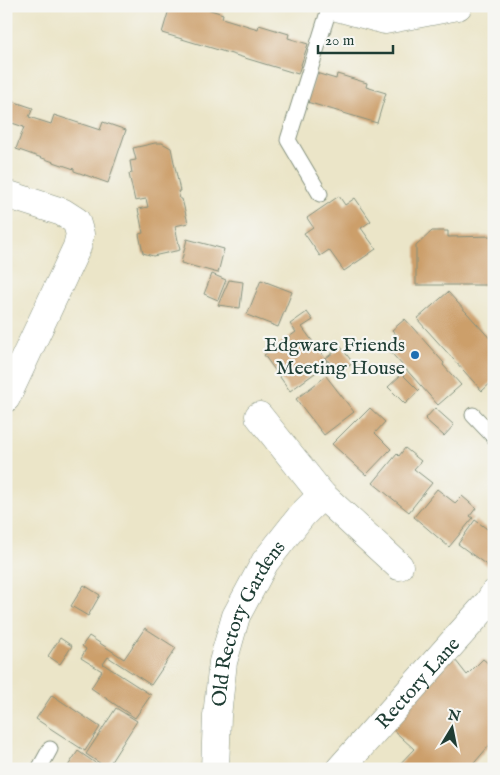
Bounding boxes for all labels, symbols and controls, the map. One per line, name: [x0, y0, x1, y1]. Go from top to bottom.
scale bar: [318, 22, 392, 54]
text: 20 m: [325, 31, 355, 50]
place label: Edgware Friends Meeting House: [264, 333, 405, 381]
marker: Edgware Friends Meeting House: [409, 349, 421, 361]
street label: Old Rectory Gardens: [207, 536, 291, 708]
street label: Rectory Lane: [371, 632, 466, 735]
north arrow: [428, 702, 478, 752]
text: N: [446, 706, 462, 726]

